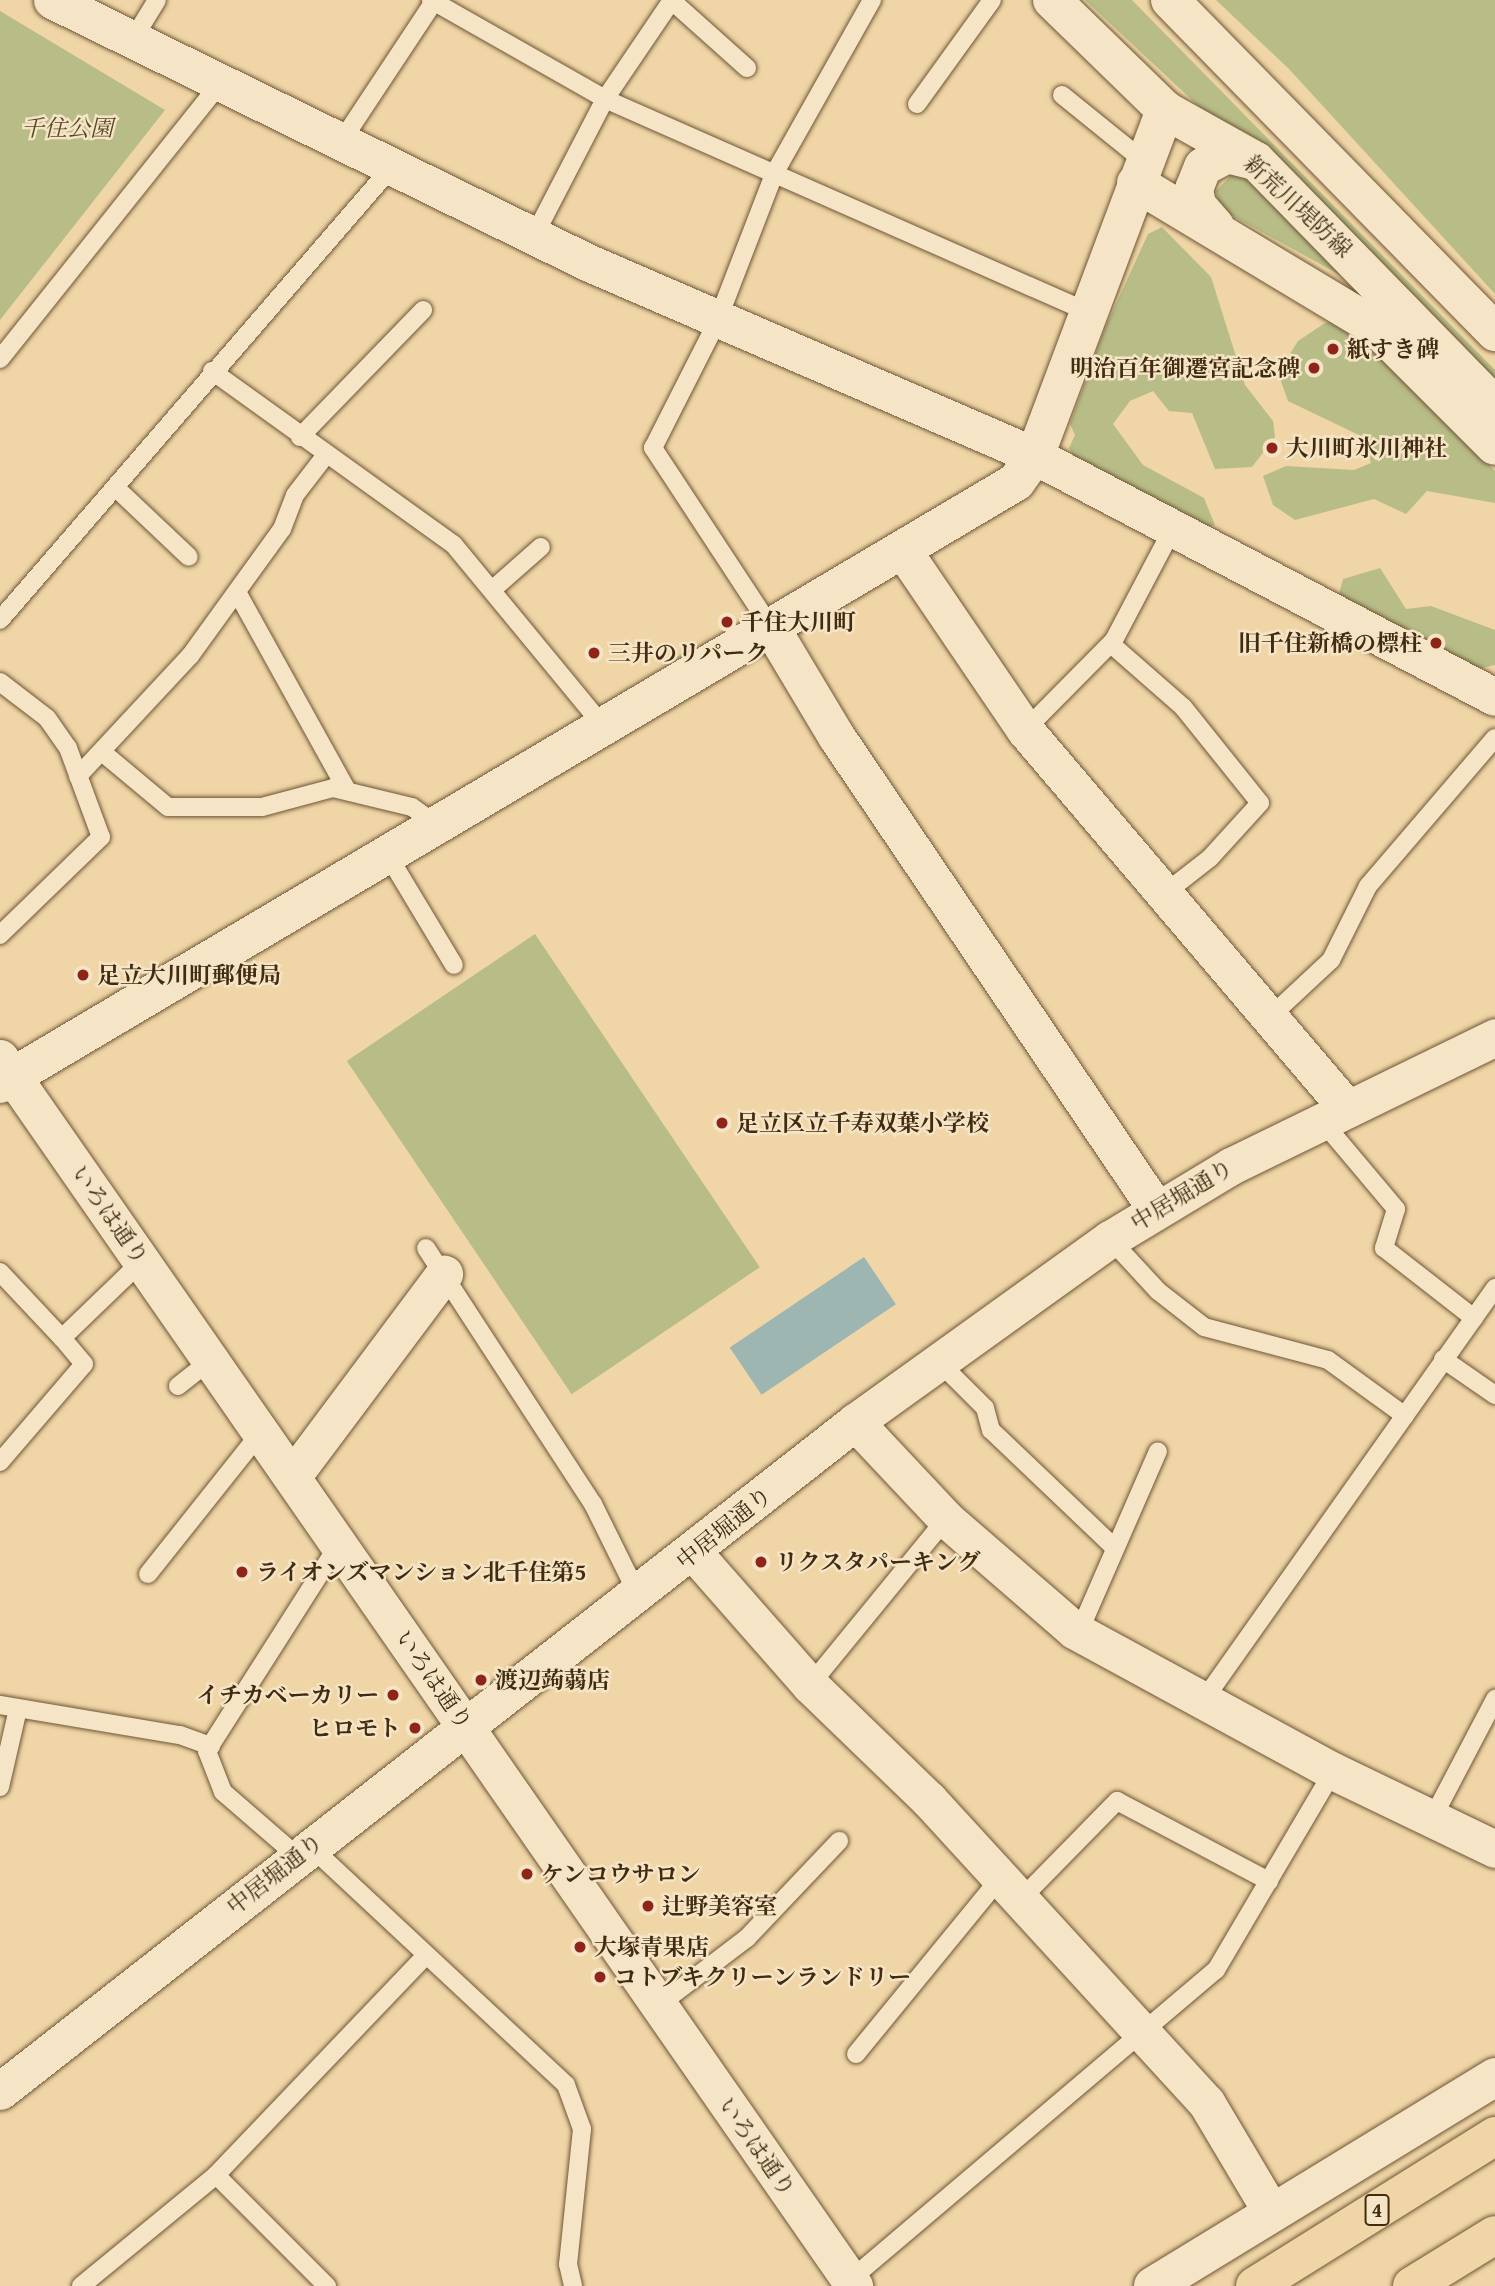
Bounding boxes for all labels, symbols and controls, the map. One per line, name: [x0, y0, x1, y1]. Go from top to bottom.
park label: 千住公園: [21, 114, 113, 142]
street label: 新荒川堤防線: [1238, 149, 1358, 263]
place label: 紙すき碑: [1347, 335, 1439, 363]
marker: 紙すき碑: [1325, 341, 1341, 357]
place label: 明治百年御遷宮記念碑: [1070, 354, 1300, 382]
marker: 明治百年御遷宮記念碑: [1306, 360, 1322, 376]
place label: 大川町氷川神社: [1286, 434, 1447, 462]
marker: 大川町氷川神社: [1264, 440, 1280, 456]
place label: 千住大川町: [741, 608, 856, 636]
marker: 千住大川町: [719, 614, 735, 630]
place label: 旧千住新橋の標柱: [1238, 629, 1422, 657]
marker: 旧千住新橋の標柱: [1428, 635, 1444, 651]
place label: 三井のリパーク: [608, 639, 769, 667]
marker: 三井のリパーク: [586, 645, 602, 661]
place label: 足立大川町郵便局: [97, 961, 281, 989]
marker: 足立大川町郵便局: [75, 967, 91, 983]
place label: 足立区立千寿双葉小学校: [736, 1109, 989, 1137]
marker: 足立区立千寿双葉小学校: [714, 1115, 730, 1131]
street label: 中居堀通り: [1126, 1154, 1238, 1236]
street label: いろは通り: [66, 1160, 154, 1270]
street label: 中居堀通り: [671, 1481, 777, 1575]
place label: リクスタパーキング: [775, 1548, 982, 1576]
marker: リクスタパーキング: [753, 1554, 769, 1570]
place label: ライオンズマンション北千住第5: [256, 1558, 590, 1586]
marker: ライオンズマンション北千住第5: [234, 1564, 250, 1580]
street label: いろは通り: [390, 1625, 478, 1735]
place label: 渡辺蒟蒻店: [495, 1666, 610, 1694]
marker: 渡辺蒟蒻店: [473, 1672, 489, 1688]
place label: イチカベーカリー: [195, 1681, 379, 1709]
marker: イチカベーカリー: [385, 1687, 401, 1703]
place label: ヒロモト: [309, 1714, 401, 1742]
marker: ヒロモト: [407, 1720, 423, 1736]
street label: 中居堀通り: [221, 1828, 329, 1920]
place label: ケンコウサロン: [541, 1860, 702, 1888]
marker: ケンコウサロン: [519, 1866, 535, 1882]
place label: 辻野美容室: [662, 1892, 777, 1920]
marker: 辻野美容室: [640, 1898, 656, 1914]
place label: 大塚青果店: [594, 1933, 709, 1961]
marker: 大塚青果店: [572, 1939, 588, 1955]
place label: コトブキクリーンランドリー: [614, 1963, 913, 1991]
marker: コトブキクリーンランドリー: [592, 1969, 608, 1985]
street label: いろは通り: [713, 2092, 801, 2202]
road number: 4: [1363, 2192, 1391, 2228]

